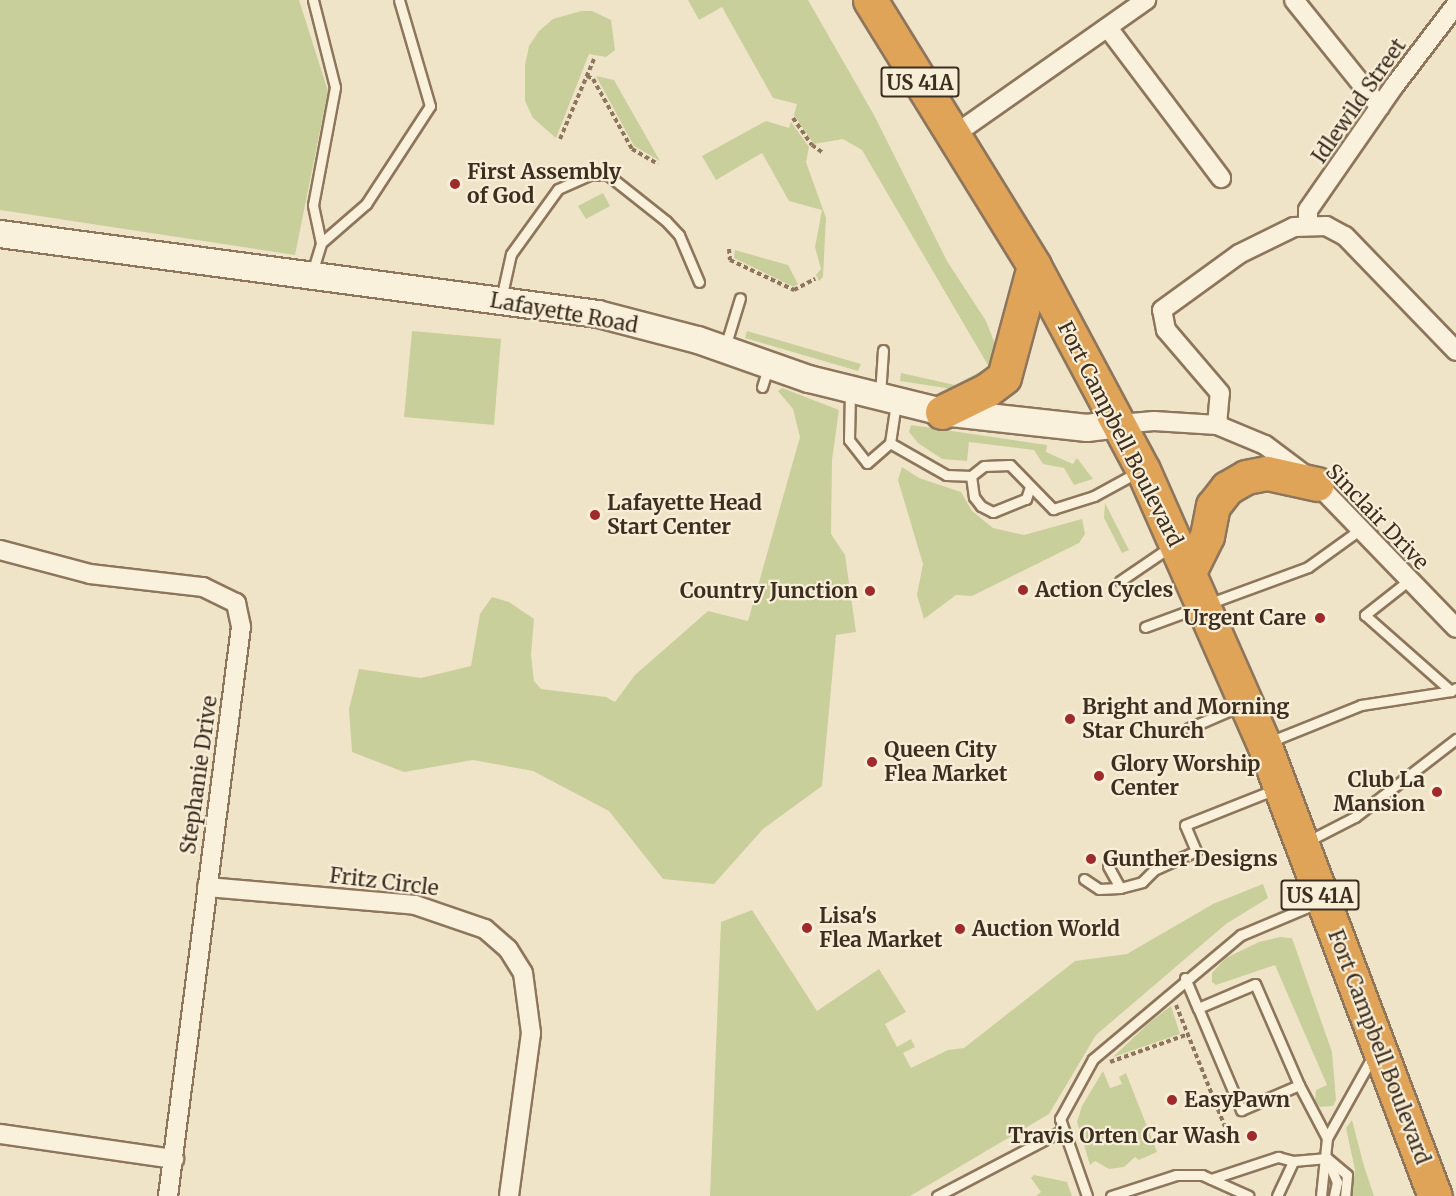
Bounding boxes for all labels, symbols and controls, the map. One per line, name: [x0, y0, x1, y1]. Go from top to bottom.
street label: Idlewild Street: [1307, 34, 1411, 168]
road number: US 41A: [880, 65, 960, 99]
place label: First Assembly of God: [467, 159, 621, 209]
marker: First Assembly of God: [448, 177, 462, 191]
street label: Lafayette Road: [488, 288, 640, 338]
street label: Fort Campbell Boulevard: [1052, 317, 1188, 551]
street label: Sinclair Drive: [1320, 459, 1434, 575]
place label: Lafayette Head Start Center: [607, 490, 762, 540]
marker: Lafayette Head Start Center: [588, 508, 602, 522]
place label: Action Cycles: [1035, 577, 1173, 603]
place label: Country Junction: [680, 578, 858, 604]
marker: Action Cycles: [1016, 583, 1030, 597]
marker: Country Junction: [863, 584, 877, 598]
place label: Urgent Care: [1183, 605, 1306, 631]
marker: Urgent Care: [1311, 609, 1329, 627]
street label: Stephanie Drive: [175, 694, 223, 856]
place label: Bright and Morning Star Church: [1082, 694, 1289, 744]
marker: Bright and Morning Star Church: [1063, 712, 1077, 726]
place label: Queen City Flea Market: [884, 737, 1007, 787]
place label: Glory Worship Center: [1111, 751, 1260, 801]
marker: Queen City Flea Market: [865, 755, 879, 769]
place label: Club La Mansion: [1333, 767, 1425, 817]
marker: Glory Worship Center: [1092, 769, 1106, 783]
marker: Club La Mansion: [1430, 785, 1444, 799]
place label: Gunther Designs: [1103, 846, 1278, 872]
marker: Gunther Designs: [1084, 852, 1098, 866]
street label: Fritz Circle: [328, 863, 440, 901]
road number: US 41A: [1280, 878, 1360, 912]
place label: Lisa's Flea Market: [819, 903, 942, 953]
place label: Auction World: [972, 916, 1120, 942]
marker: Lisa's Flea Market: [800, 921, 814, 935]
marker: Auction World: [953, 922, 967, 936]
street label: Fort Campbell Boulevard: [1323, 926, 1435, 1168]
place label: EasyPawn: [1184, 1087, 1290, 1113]
marker: EasyPawn: [1165, 1093, 1179, 1107]
place label: Travis Orten Car Wash: [1008, 1123, 1240, 1149]
marker: Travis Orten Car Wash: [1245, 1129, 1259, 1143]

